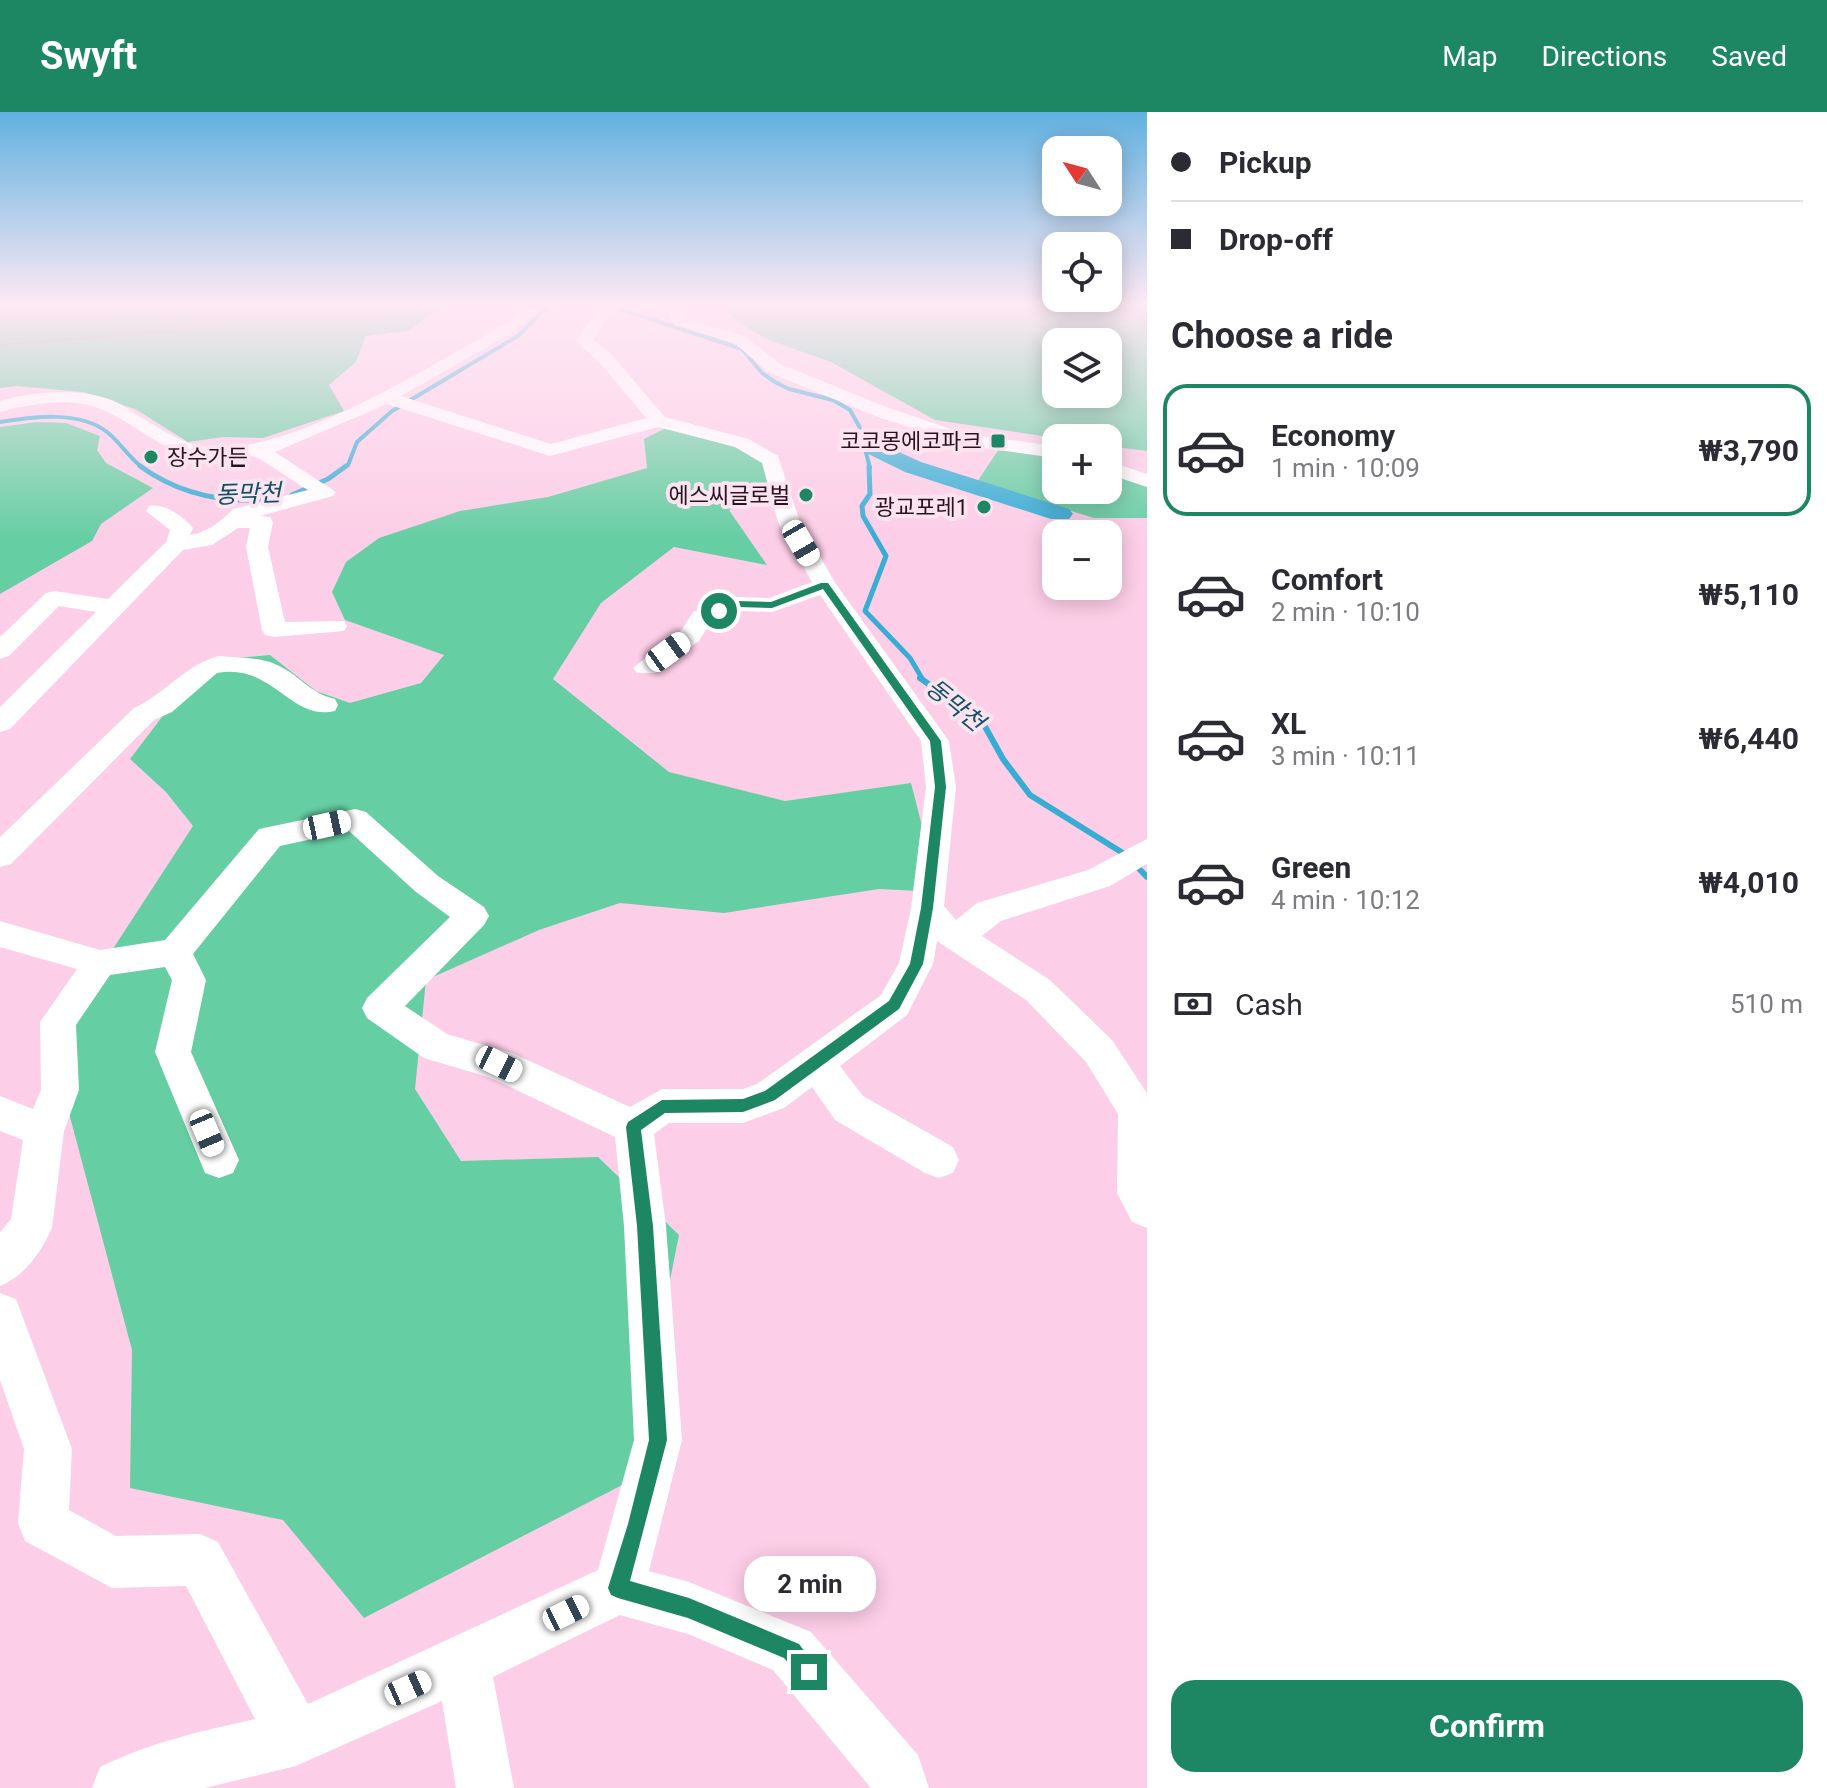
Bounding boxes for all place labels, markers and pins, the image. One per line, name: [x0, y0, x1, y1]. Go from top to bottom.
place label: 코코몽에코파크: [840, 429, 982, 454]
marker: 코코몽에코파크: [989, 432, 1007, 450]
place label: 장수가든: [167, 445, 248, 470]
marker: 장수가든: [142, 448, 160, 466]
place label: 에스씨글로벌: [669, 483, 790, 508]
marker: 에스씨글로벌: [797, 486, 815, 504]
place label: 광교포레1: [875, 495, 968, 520]
marker: 광교포레1: [975, 498, 993, 516]

